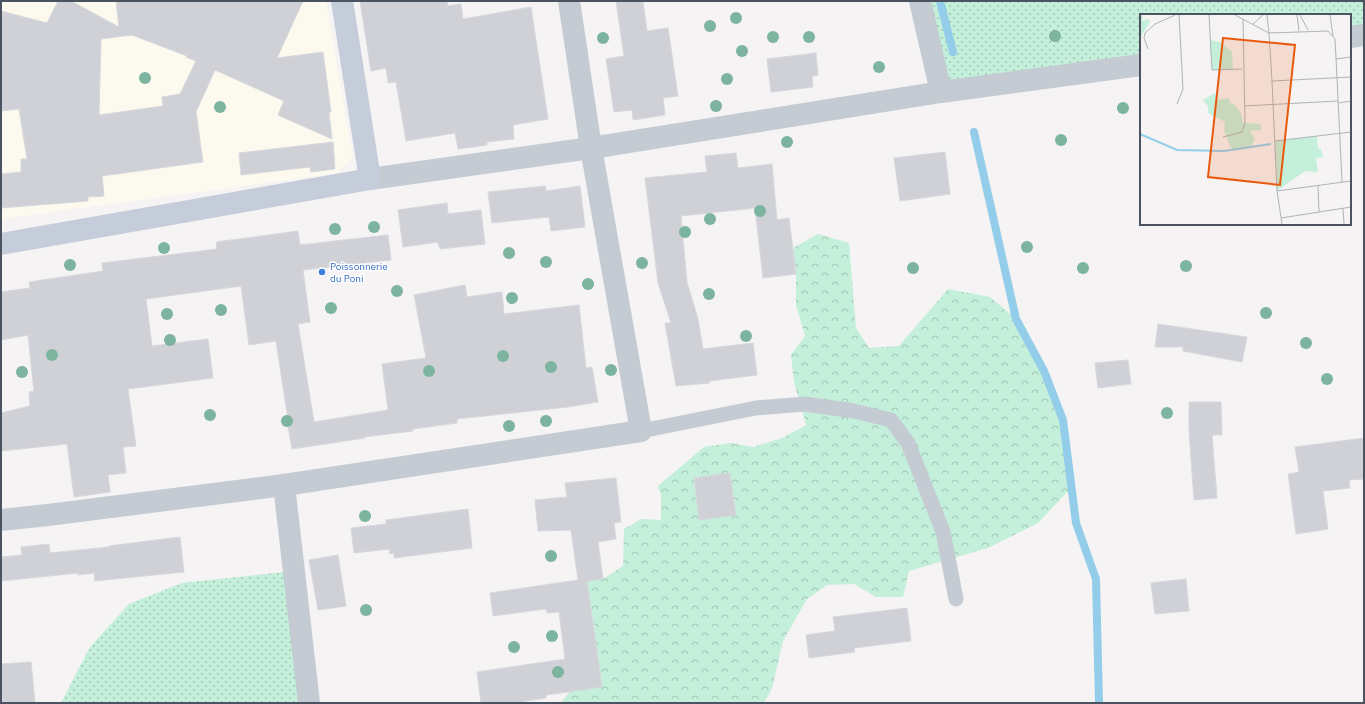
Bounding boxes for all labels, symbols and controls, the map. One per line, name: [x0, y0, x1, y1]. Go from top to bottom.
inset map: [1140, 14, 1351, 225]
place label: Poissonnerie du Poni: [330, 260, 388, 285]
marker: Poissonnerie du Poni: [317, 267, 327, 277]

